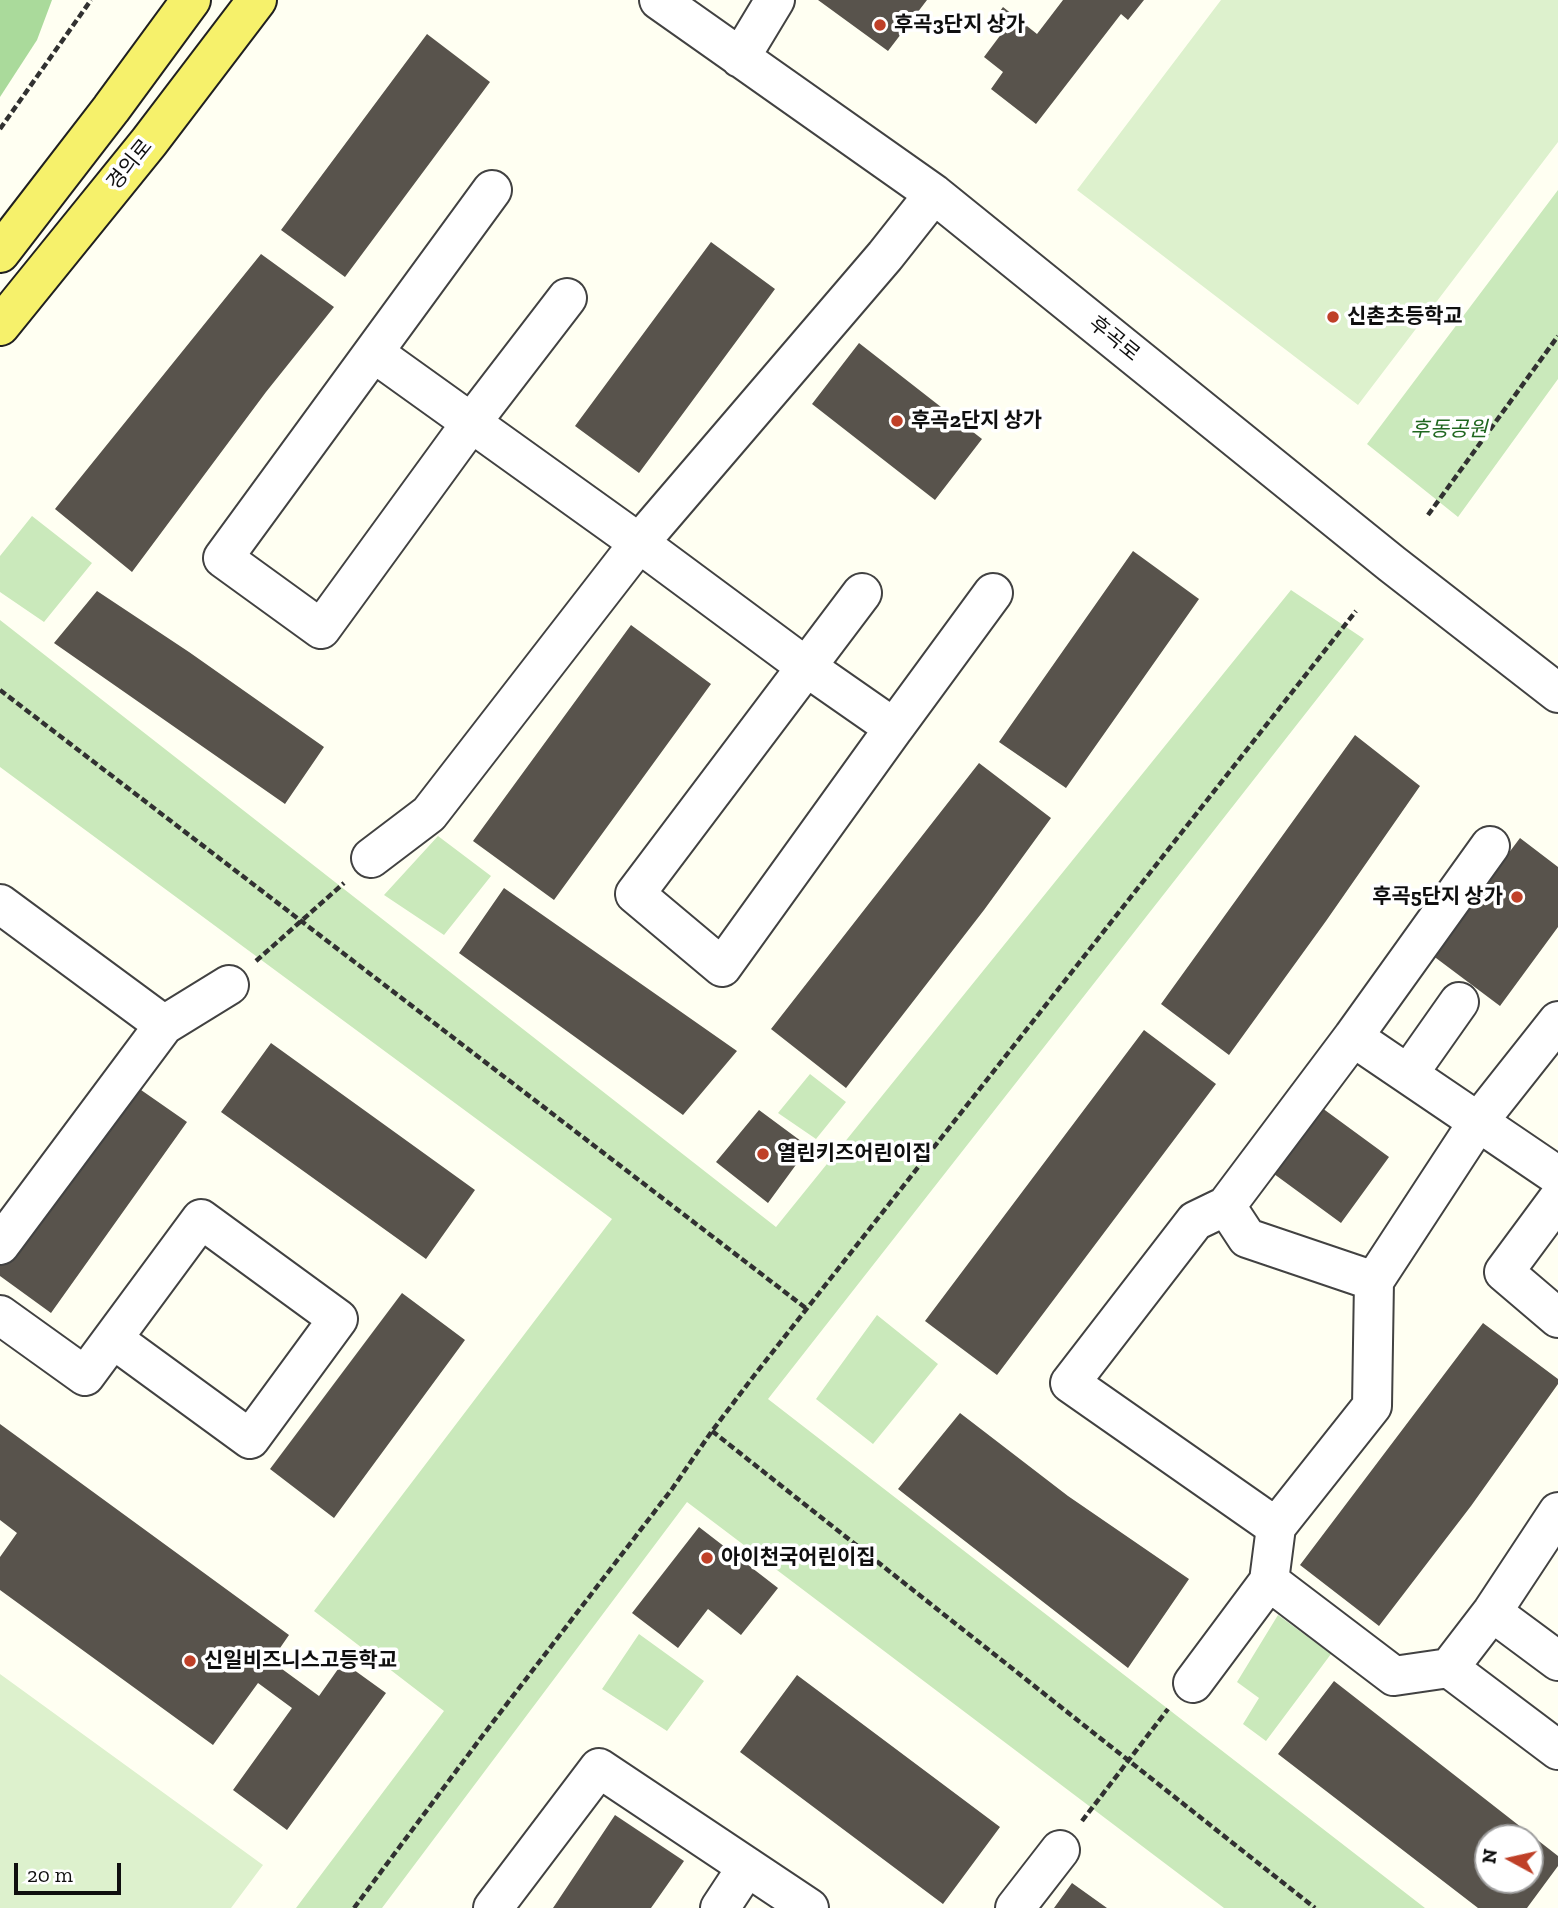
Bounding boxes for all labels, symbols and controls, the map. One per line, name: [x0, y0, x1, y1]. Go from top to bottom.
place label: 후곡3단지 상가: [894, 12, 1025, 38]
marker: 후곡3단지 상가: [872, 17, 888, 33]
street label: 경의로: [102, 135, 158, 195]
place label: 신촌초등학교: [1347, 304, 1463, 330]
marker: 신촌초등학교: [1325, 309, 1341, 325]
street label: 후곡로: [1084, 311, 1144, 367]
place label: 후곡2단지 상가: [911, 408, 1042, 434]
marker: 후곡2단지 상가: [889, 413, 905, 429]
park label: 후동공원: [1410, 417, 1488, 443]
place label: 후곡5단지 상가: [1372, 884, 1503, 910]
marker: 후곡5단지 상가: [1509, 889, 1525, 905]
place label: 열린키즈어린이집: [777, 1141, 932, 1167]
marker: 열린키즈어린이집: [755, 1146, 771, 1162]
place label: 아이천국어린이집: [721, 1545, 876, 1571]
marker: 아이천국어린이집: [699, 1550, 715, 1566]
place label: 신일비즈니스고등학교: [204, 1648, 397, 1674]
marker: 신일비즈니스고등학교: [182, 1653, 198, 1669]
north arrow: [1474, 1824, 1544, 1894]
scale bar: [18, 1848, 124, 1892]
text: N: [1477, 1848, 1502, 1865]
text: 20 m: [27, 1862, 73, 1887]

